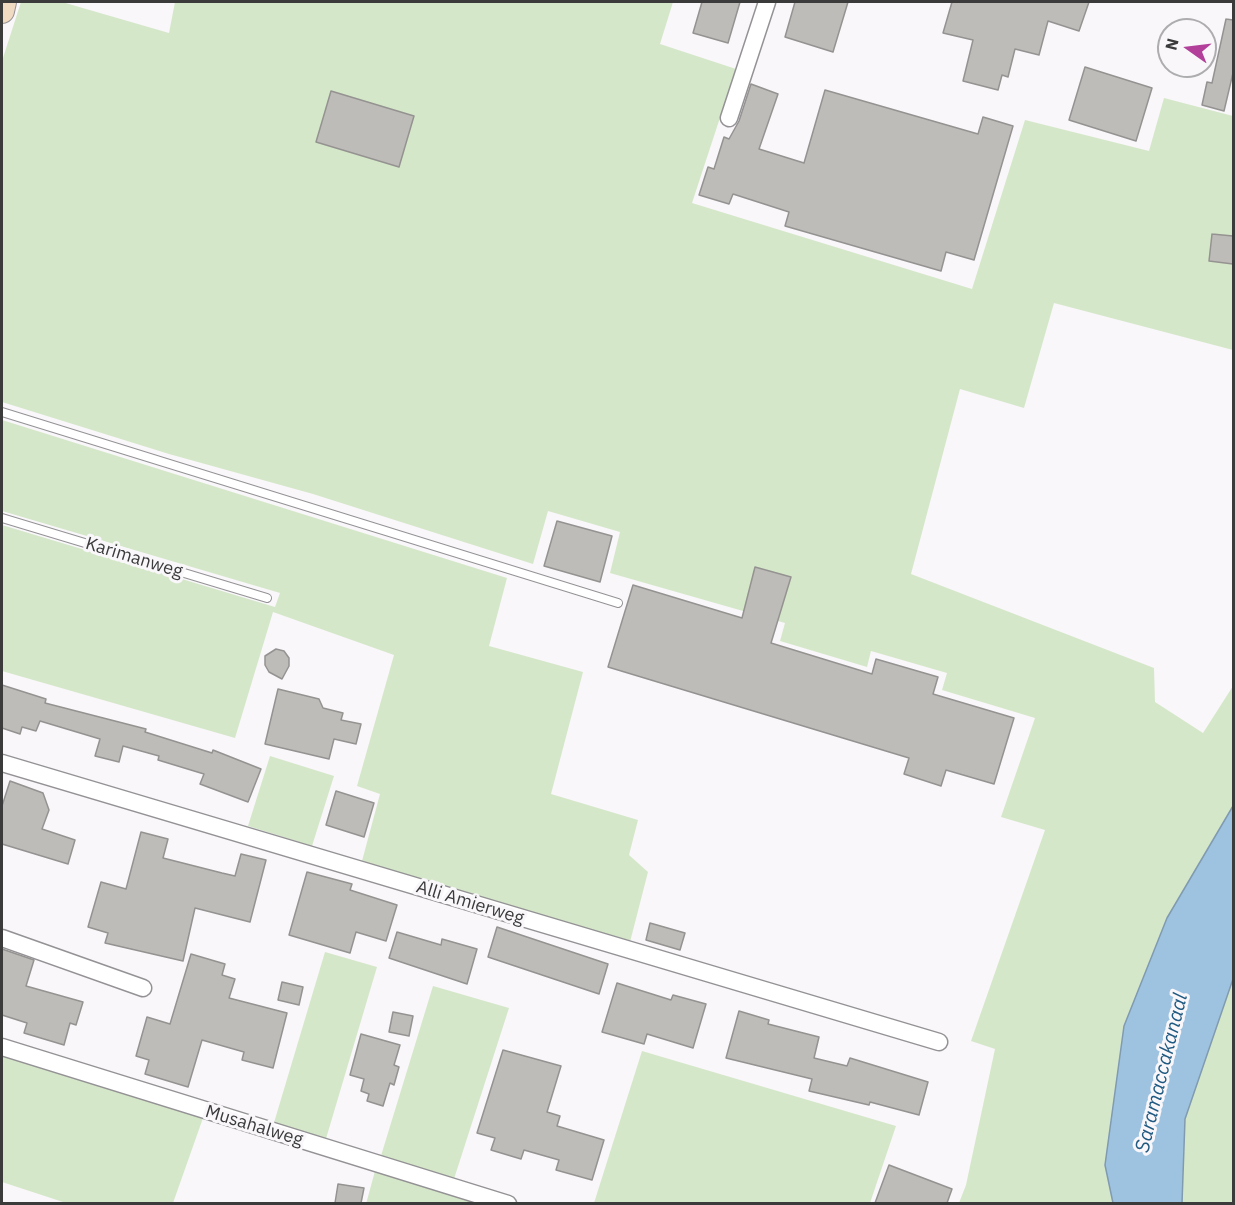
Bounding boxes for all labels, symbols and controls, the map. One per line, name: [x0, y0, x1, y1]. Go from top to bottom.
north arrow: [1157, 18, 1217, 78]
text: N: [1160, 36, 1183, 52]
street label: Karimanweg: [83, 533, 185, 583]
street label: Alli Amierweg: [414, 876, 526, 930]
water label: Saramaccakanaal: [1131, 991, 1193, 1155]
street label: Musahalweg: [203, 1101, 305, 1151]

